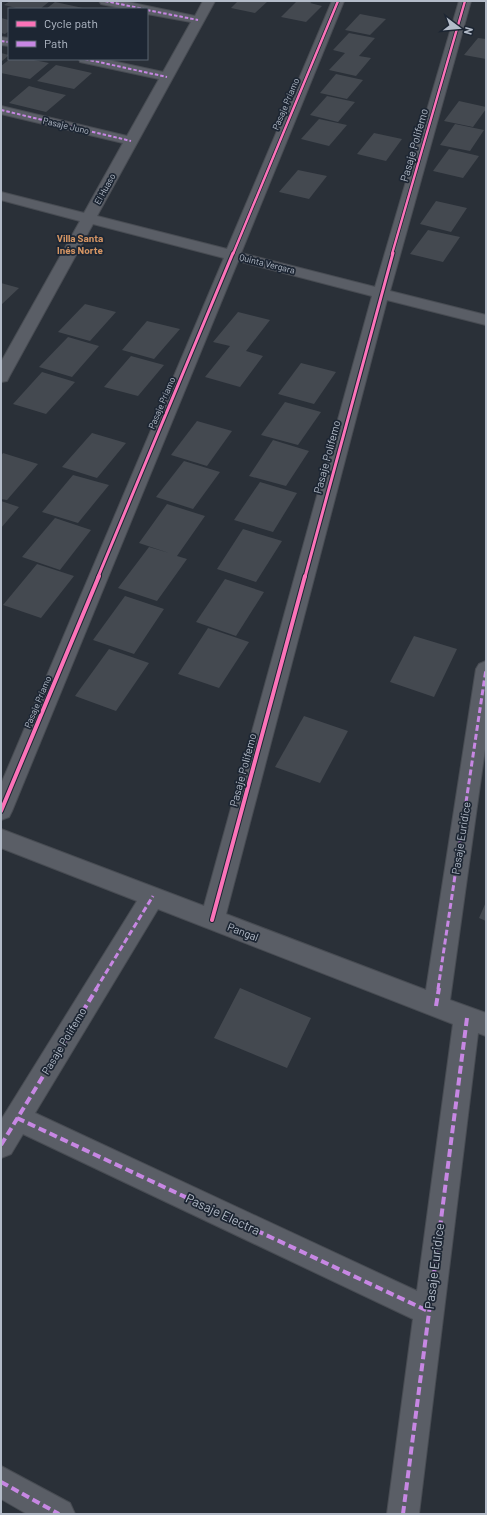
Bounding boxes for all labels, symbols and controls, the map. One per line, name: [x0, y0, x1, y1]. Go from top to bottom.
legend: [8, 8, 148, 60]
north arrow: [439, 8, 479, 48]
text: Cycle path: [44, 16, 98, 30]
text: N: [462, 26, 476, 36]
text: Path: [44, 36, 68, 50]
street label: Pasaje Priamo: [270, 76, 301, 131]
street label: Pasaje Polifemo: [397, 107, 430, 183]
street label: Pasaje Juno: [42, 115, 91, 136]
street label: El Huaso: [92, 171, 118, 206]
district label: Villa Santa Inés Norte: [57, 232, 103, 256]
street label: Quinta Vergara: [238, 251, 296, 276]
street label: Pasaje Priamo: [146, 375, 177, 430]
street label: Pasaje Polifemo: [310, 419, 343, 495]
street label: Pasaje Priamo: [22, 674, 53, 729]
street label: Pasaje Polifemo: [226, 732, 259, 808]
street label: Pasaje Euridice: [448, 800, 473, 875]
street label: Pangal: [226, 920, 260, 943]
street label: Pasaje Polifemo: [39, 1005, 89, 1077]
street label: Pasaje Electra: [183, 1190, 263, 1238]
street label: Pasaje Euridice: [421, 1222, 447, 1310]

